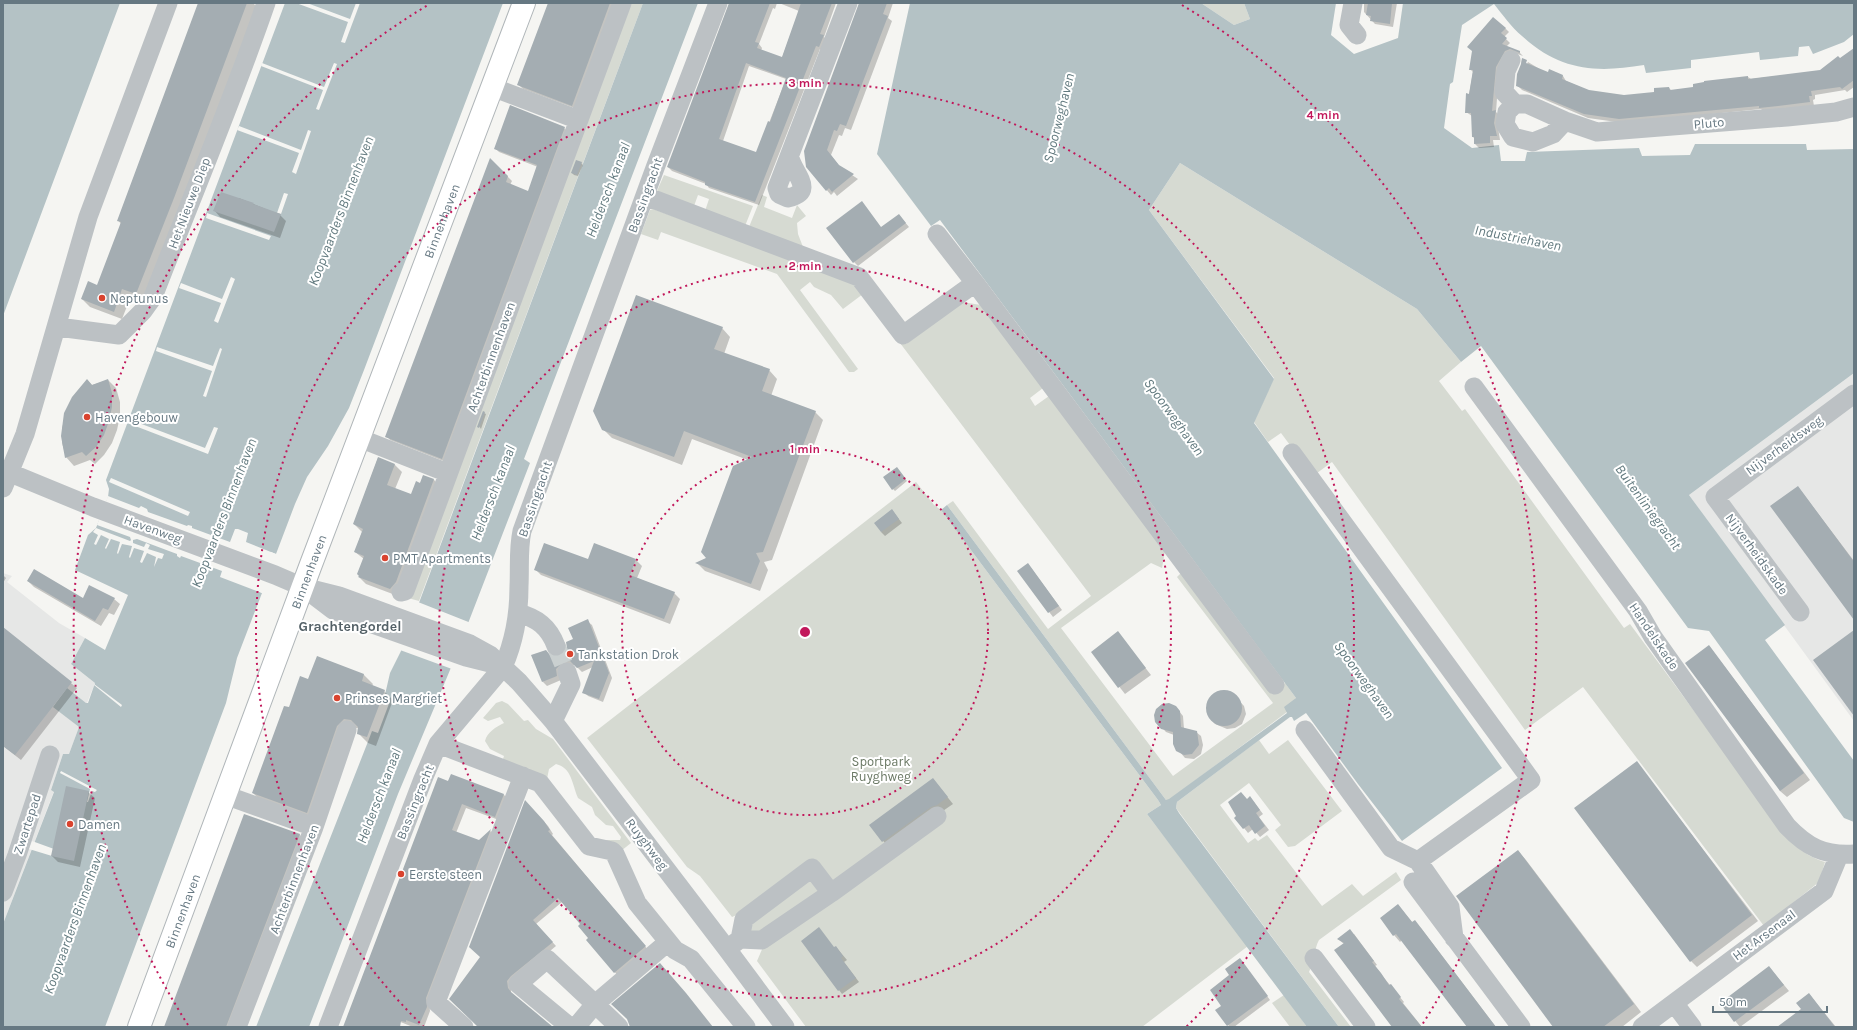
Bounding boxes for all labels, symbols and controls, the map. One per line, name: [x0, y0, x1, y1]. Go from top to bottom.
water label: Spoorweghaven: [1040, 72, 1078, 164]
text: 3 min: [788, 76, 822, 90]
text: 4 min: [1307, 108, 1339, 122]
street label: Pluto: [1693, 114, 1725, 132]
water label: Koopvaarders Binnenhaven: [305, 134, 377, 288]
water label: Heldersch kanaal: [582, 140, 634, 240]
street label: Het Nieuwe Diep: [165, 155, 213, 251]
street label: Bassingracht: [624, 155, 666, 235]
street label: Binnenhaven: [420, 182, 462, 260]
water label: Industriehaven: [1473, 221, 1563, 255]
text: 2 min: [788, 259, 822, 273]
place label: Neptunus: [110, 291, 169, 306]
marker: Neptunus: [97, 293, 107, 303]
street label: Achterbinnenhaven: [464, 300, 518, 414]
water label: Spoorweghaven: [1140, 375, 1208, 459]
place label: Havengebouw: [95, 410, 179, 425]
marker: Havengebouw: [82, 412, 92, 422]
street label: Nijverheidsweg: [1743, 412, 1826, 478]
water label: Koopvaarders Binnenhaven: [188, 436, 260, 590]
text: 1 min: [790, 442, 820, 456]
water label: Heldersch kanaal: [467, 443, 519, 543]
street label: Bassingracht: [515, 459, 555, 539]
water label: Buitenliniegracht: [1611, 461, 1685, 553]
street label: Nijverheidskade: [1723, 511, 1792, 598]
street label: Havenweg: [122, 512, 185, 547]
street label: Binnenhaven: [288, 532, 329, 611]
place label: PMT Apartments: [393, 551, 491, 566]
marker: PMT Apartments: [380, 553, 390, 563]
street label: Handelskade: [1626, 600, 1682, 673]
district label: Grachtengordel: [299, 618, 401, 635]
centre of rings: [798, 625, 812, 639]
water label: Spoorweghaven: [1330, 638, 1398, 722]
place label: Tankstation Drok: [578, 647, 679, 662]
marker: Tankstation Drok: [565, 649, 575, 659]
place label: Prinses Margriet: [345, 691, 442, 706]
marker: Prinses Margriet: [332, 693, 342, 703]
water label: Heldersch kanaal: [353, 746, 405, 846]
park label: Sportpark Ruyghweg: [851, 754, 912, 784]
street label: Bassingracht: [393, 762, 437, 842]
street label: Zwartepad: [10, 792, 44, 856]
street label: Ruyghweg: [623, 815, 672, 873]
place label: Damen: [78, 817, 120, 832]
marker: Damen: [65, 819, 75, 829]
street label: Achterbinnenhaven: [266, 822, 322, 936]
water label: Koopvaarders Binnenhaven: [40, 842, 110, 996]
place label: Eerste steen: [409, 867, 482, 882]
marker: Eerste steen: [396, 869, 406, 879]
street label: Binnenhaven: [162, 871, 203, 950]
street label: Het Arsenaal: [1730, 906, 1798, 964]
scale bar: [1713, 988, 1827, 1014]
text: 50 m: [1719, 995, 1747, 1009]

